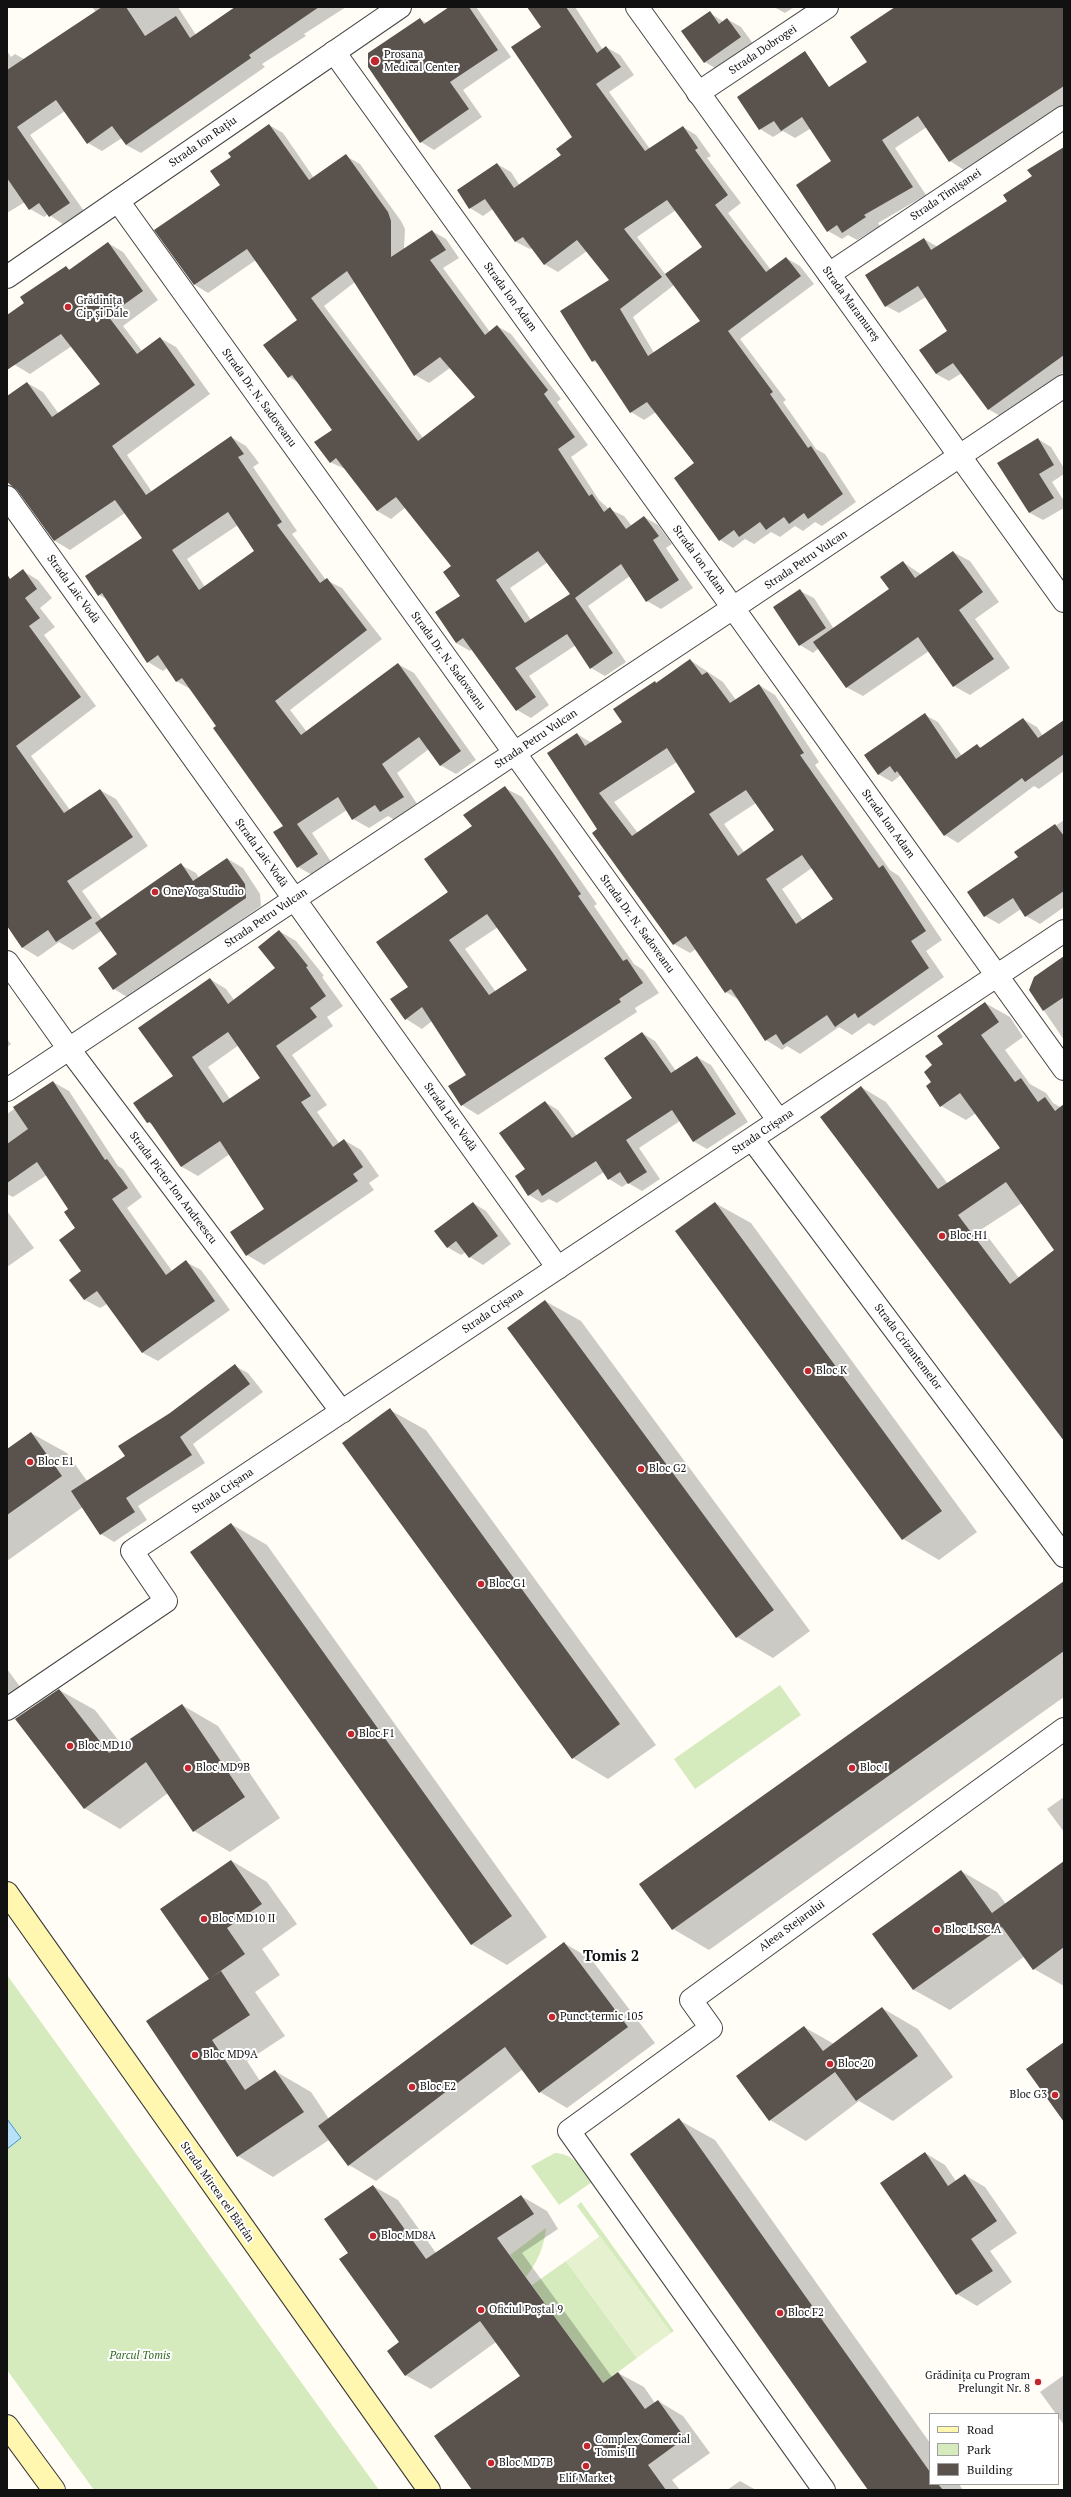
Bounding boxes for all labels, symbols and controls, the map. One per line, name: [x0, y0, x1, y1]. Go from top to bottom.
street label: Strada Dobrogei: [727, 22, 799, 78]
place label: Prosana Medical Center: [384, 48, 458, 74]
marker: Prosana Medical Center: [369, 55, 381, 67]
street label: Strada Ion Rațiu: [167, 114, 239, 170]
street label: Strada Timișanei: [908, 166, 984, 224]
street label: Strada Ion Adam: [481, 260, 539, 334]
street label: Strada Maramureș: [819, 264, 883, 344]
place label: Grădinița Cip și Dale: [76, 294, 128, 320]
marker: Grădinița Cip și Dale: [63, 302, 73, 312]
street label: Strada Dr. N. Sadoveanu: [219, 346, 299, 450]
street label: Strada Ion Adam: [670, 523, 728, 597]
street label: Strada Petru Vulcan: [762, 528, 850, 592]
street label: Strada Laic Vodă: [44, 552, 102, 626]
street label: Strada Dr. N. Sadoveanu: [408, 609, 488, 713]
street label: Strada Petru Vulcan: [492, 707, 580, 771]
street label: Strada Ion Adam: [859, 787, 917, 861]
street label: Strada Laic Vodă: [232, 816, 290, 890]
street label: Strada Dr. N. Sadoveanu: [597, 872, 677, 976]
place label: One Yoga Studio: [163, 885, 244, 899]
street label: Strada Petru Vulcan: [222, 886, 310, 950]
marker: One Yoga Studio: [150, 887, 160, 897]
street label: Strada Laic Vodă: [421, 1080, 479, 1154]
street label: Strada Crișana: [730, 1107, 796, 1157]
street label: Strada Pictor Ion Andreescu: [127, 1129, 219, 1247]
place label: Bloc H1: [950, 1229, 988, 1243]
marker: Bloc H1: [937, 1231, 947, 1241]
street label: Strada Crișana: [460, 1286, 526, 1336]
street label: Strada Crizantemelor: [871, 1301, 945, 1393]
place label: Bloc K: [816, 1364, 847, 1378]
marker: Bloc K: [803, 1366, 813, 1376]
place label: Bloc E1: [38, 1455, 74, 1469]
marker: Bloc E1: [25, 1457, 35, 1467]
place label: Bloc G2: [649, 1462, 686, 1476]
marker: Bloc G2: [636, 1464, 646, 1474]
street label: Strada Crișana: [190, 1466, 256, 1516]
place label: Bloc G1: [489, 1577, 526, 1591]
marker: Bloc G1: [476, 1579, 486, 1589]
place label: Bloc F1: [359, 1727, 395, 1741]
marker: Bloc F1: [346, 1729, 356, 1739]
place label: Bloc MD10: [78, 1739, 131, 1753]
marker: Bloc MD10: [65, 1741, 75, 1751]
place label: Bloc MD9B: [196, 1761, 250, 1775]
place label: Bloc I: [860, 1761, 888, 1775]
marker: Bloc MD9B: [183, 1763, 193, 1773]
marker: Bloc I: [847, 1763, 857, 1773]
street label: Aleea Stejarului: [757, 1898, 827, 1954]
place label: Bloc MD10 II: [212, 1912, 275, 1926]
marker: Bloc MD10 II: [199, 1914, 209, 1924]
place label: Bloc L SC.A: [945, 1923, 1001, 1937]
marker: Bloc L SC.A: [932, 1925, 942, 1935]
district label: Tomis 2: [583, 1948, 639, 1966]
place label: Punct termic 105: [560, 2010, 643, 2024]
marker: Punct termic 105: [547, 2012, 557, 2022]
place label: Bloc MD9A: [203, 2048, 258, 2062]
marker: Bloc MD9A: [190, 2050, 200, 2060]
place label: Bloc 20: [838, 2057, 874, 2071]
marker: Bloc 20: [825, 2059, 835, 2069]
place label: Bloc E2: [420, 2080, 456, 2094]
marker: Bloc E2: [407, 2082, 417, 2092]
place label: Bloc G3: [1010, 2088, 1047, 2102]
marker: Bloc G3: [1050, 2090, 1060, 2100]
street label: Strada Mircea cel Bătrân: [177, 2139, 257, 2245]
place label: Bloc MD8A: [381, 2229, 436, 2243]
marker: Bloc MD8A: [368, 2231, 378, 2241]
place label: Oficiul Poștal 9: [489, 2303, 563, 2317]
marker: Oficiul Poștal 9: [476, 2305, 486, 2315]
place label: Bloc F2: [788, 2306, 824, 2320]
marker: Bloc F2: [775, 2308, 785, 2318]
park label: Parcul Tomis: [109, 2349, 171, 2363]
place label: Grădinița cu Program Prelungit Nr. 8: [925, 2369, 1030, 2395]
marker: Grădinița cu Program Prelungit Nr. 8: [1033, 2377, 1043, 2387]
legend: [929, 2413, 1059, 2485]
text: Road: [967, 2422, 994, 2437]
place label: Complex Comercial Tomis II: [595, 2433, 690, 2459]
marker: Complex Comercial Tomis II: [582, 2441, 592, 2451]
text: Park: [967, 2442, 991, 2457]
place label: Bloc MD7B: [499, 2456, 553, 2470]
marker: Bloc MD7B: [486, 2458, 496, 2468]
marker: Elif Market: [581, 2461, 591, 2471]
text: Building: [967, 2462, 1012, 2477]
place label: Elif Market: [559, 2472, 613, 2486]

